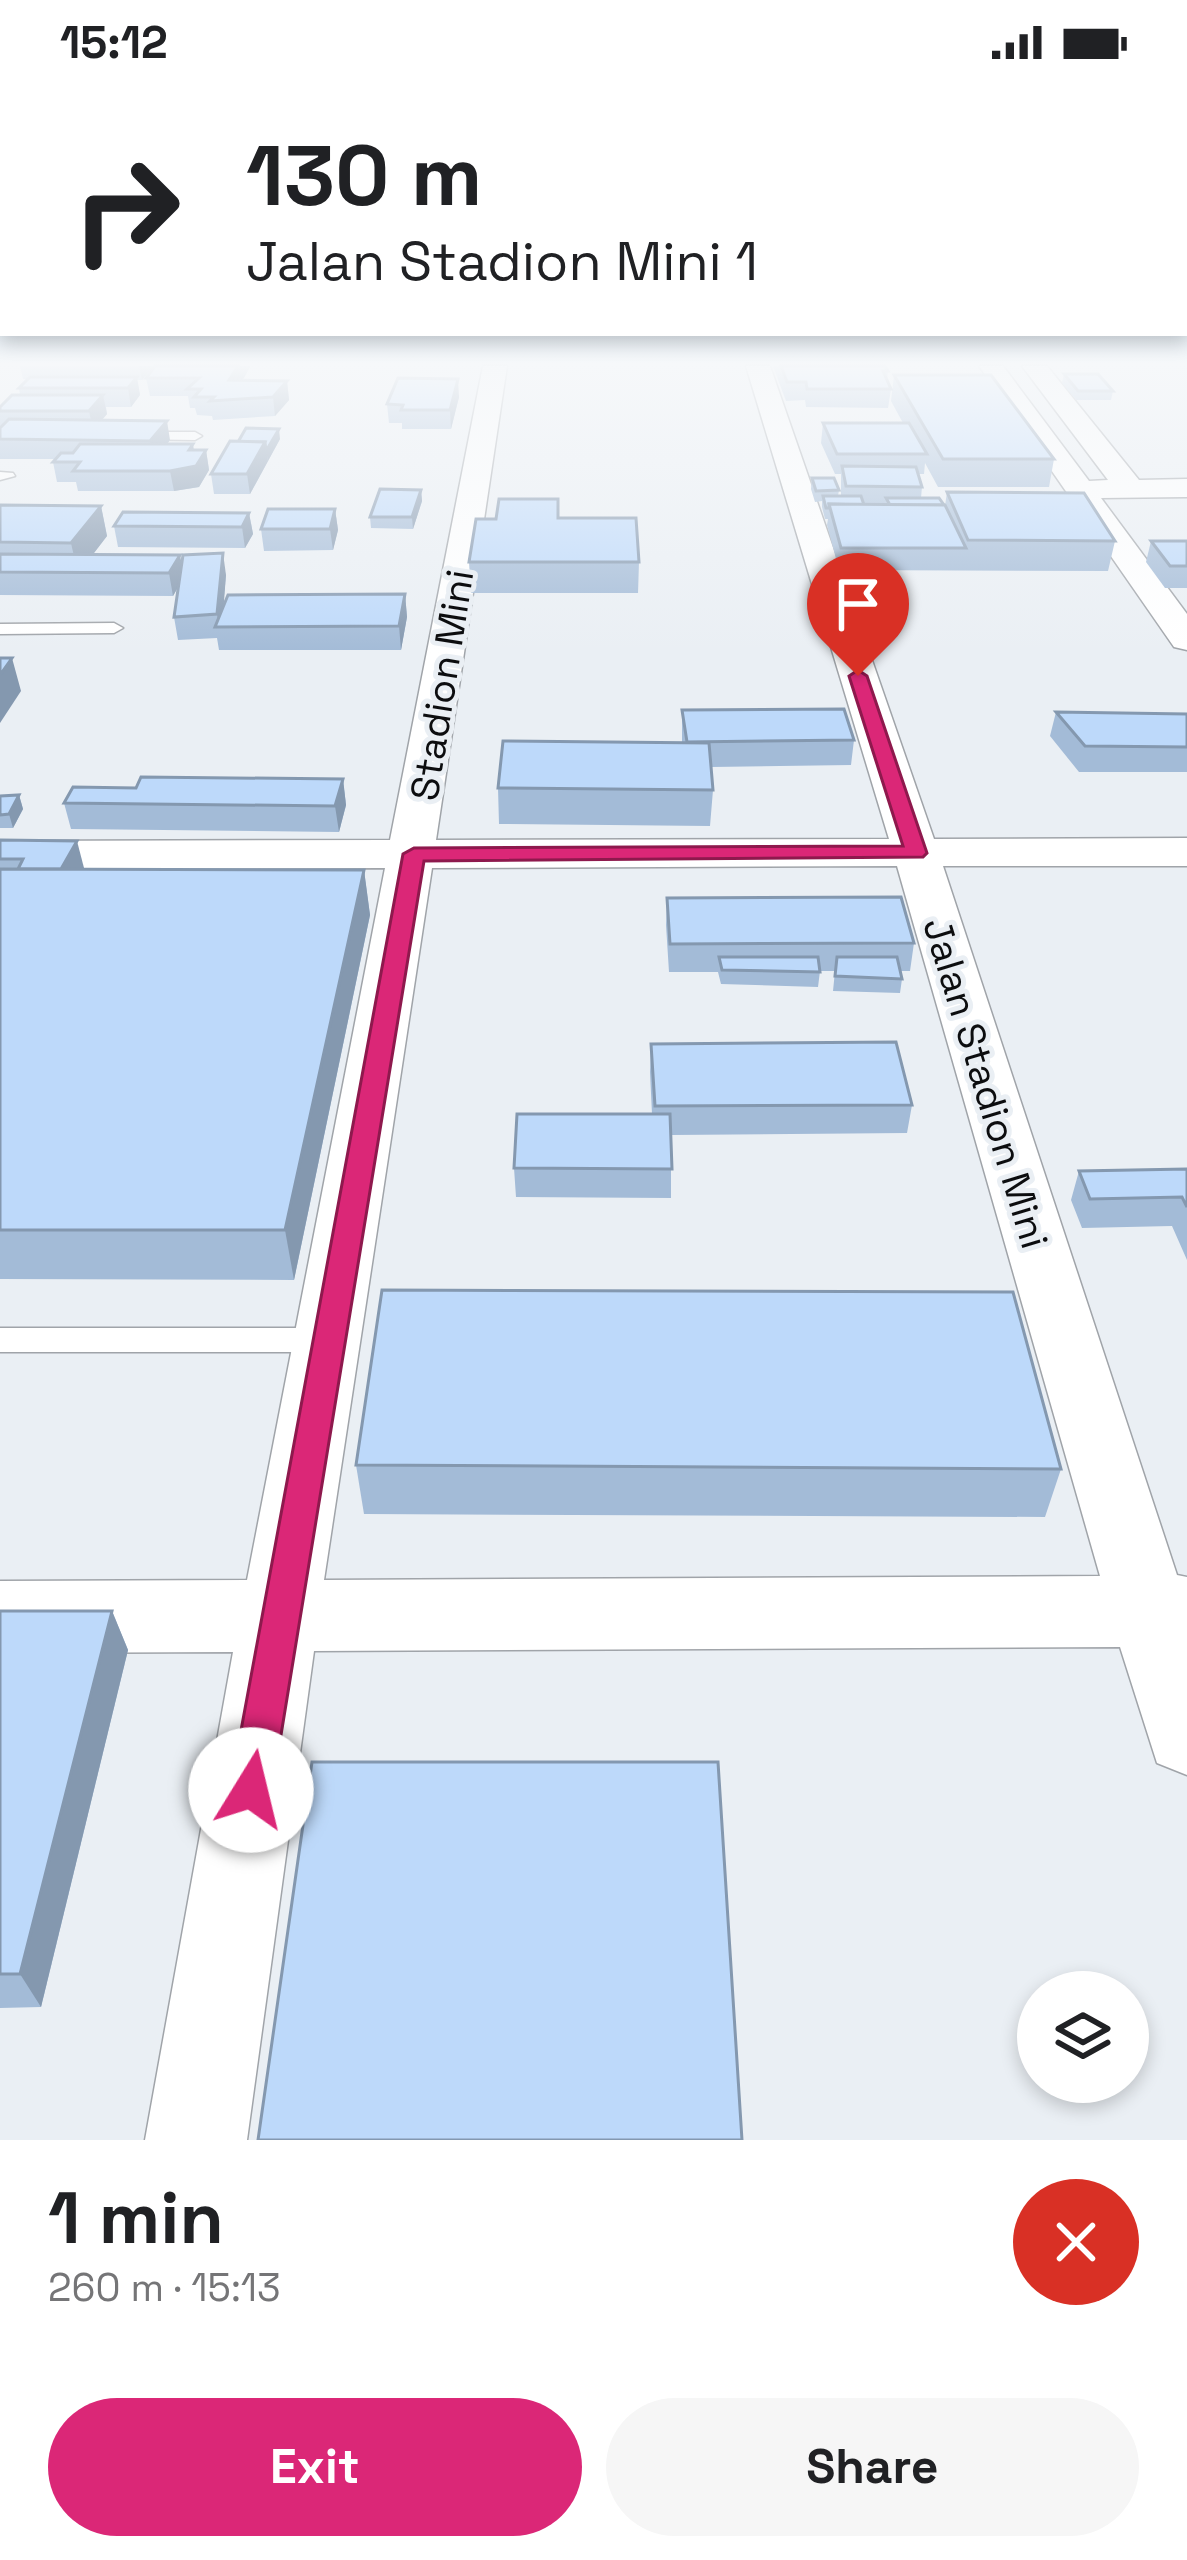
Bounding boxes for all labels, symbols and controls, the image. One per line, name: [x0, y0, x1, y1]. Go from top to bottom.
text: 15:12: [60, 14, 168, 71]
text: 130 m: [246, 122, 483, 230]
icon: right: [48, 132, 204, 288]
text: Jalan Stadion Mini 1: [246, 227, 758, 296]
pin: [807, 553, 909, 676]
street label: Stadion Mini: [400, 566, 484, 804]
icon: arrive: [825, 571, 891, 637]
street label: Jalan Stadion Mini: [912, 912, 1060, 1254]
position arrow: [188, 1727, 314, 1853]
map controls: [1017, 1971, 1149, 2103]
button: layers: [1017, 1971, 1149, 2103]
text: 1 min: [48, 2172, 224, 2264]
button: close: [1013, 2179, 1139, 2305]
text: 260 m · 15:13: [48, 2263, 281, 2312]
button: Exit: [48, 2398, 582, 2536]
button: Share: [606, 2398, 1139, 2536]

